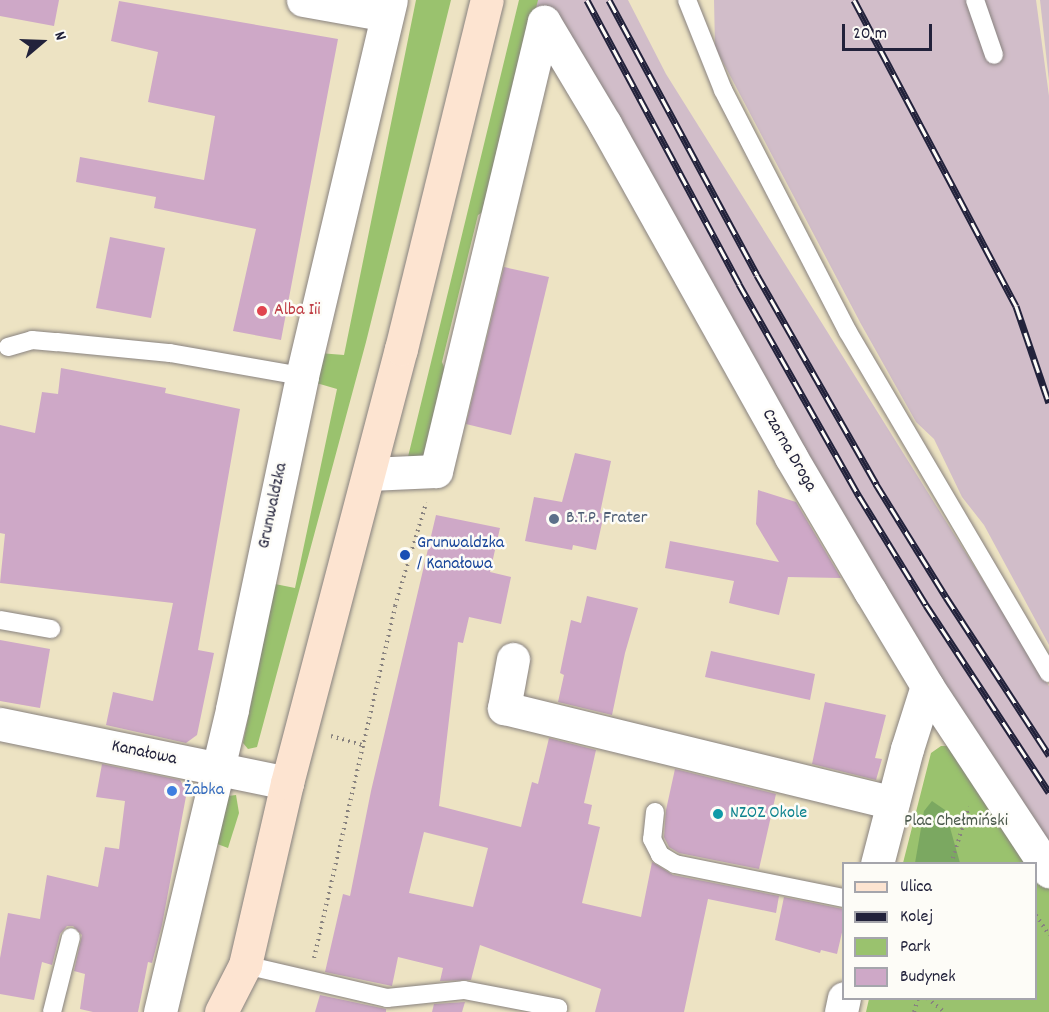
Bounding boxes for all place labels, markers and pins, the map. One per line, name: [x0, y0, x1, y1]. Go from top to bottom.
place label: Alba Iii: [274, 300, 321, 322]
marker: Alba Iii: [255, 304, 269, 318]
place label: B.T.P. Frater: [566, 508, 647, 530]
marker: B.T.P. Frater: [547, 512, 561, 526]
place label: Grunwaldzka / Kanałowa: [417, 534, 504, 576]
marker: Grunwaldzka / Kanałowa: [398, 548, 412, 562]
place label: Żabka: [184, 780, 224, 802]
marker: Żabka: [165, 784, 179, 798]
place label: NZOZ Okole: [730, 803, 807, 825]
marker: NZOZ Okole: [711, 807, 725, 821]

